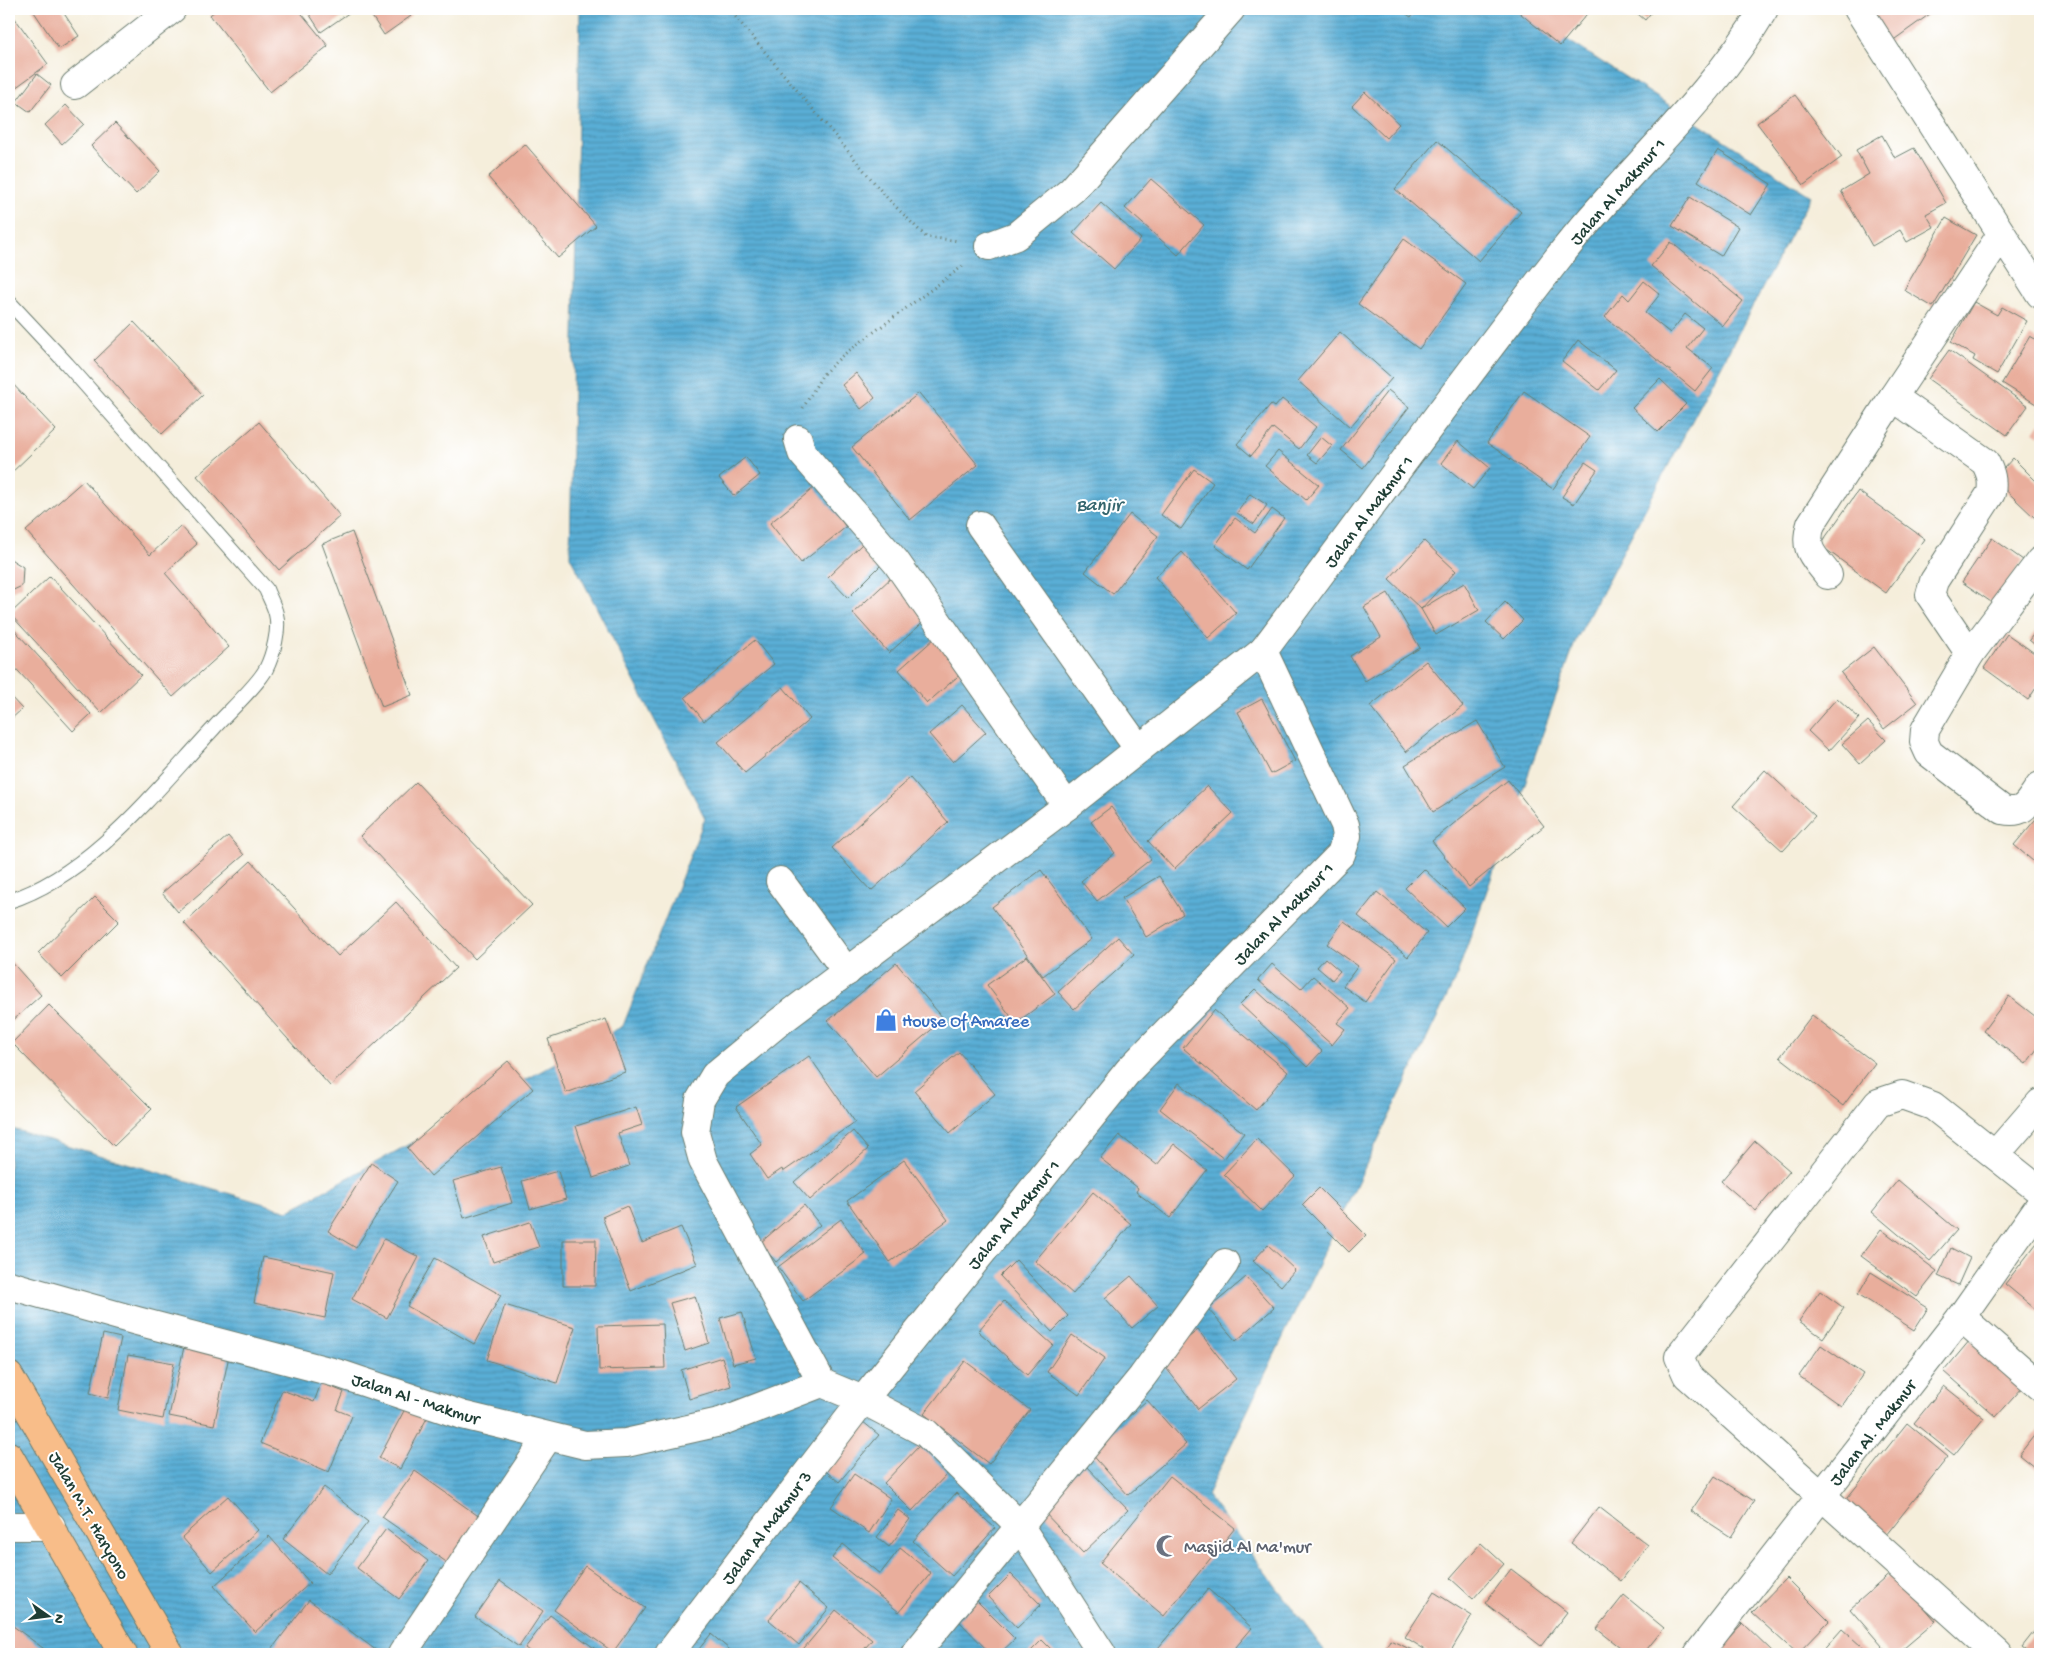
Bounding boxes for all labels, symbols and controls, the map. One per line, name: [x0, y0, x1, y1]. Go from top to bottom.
street label: Jalan Al Makmur 1: [1567, 135, 1671, 250]
street label: Jalan Al Makmur 1: [1321, 452, 1419, 573]
water label: Banjir: [1076, 495, 1126, 518]
street label: Jalan Al Makmur 1: [1230, 859, 1339, 971]
shop icon: House Of Amaree: [873, 1007, 899, 1033]
place label: House Of Amaree: [902, 1012, 1030, 1033]
street label: Jalan Al Makmur 1: [964, 1157, 1066, 1275]
street label: Jalan Al - Makmur: [349, 1370, 483, 1431]
street label: Jalan Al. Makmur: [1826, 1375, 1923, 1491]
street label: Jalan M.T. Haryono: [43, 1449, 133, 1584]
street label: Jalan Al Makmur 3: [718, 1468, 818, 1589]
mosque icon: Masjid Al Ma'mur: [1154, 1533, 1180, 1559]
place label: Masjid Al Ma'mur: [1184, 1538, 1312, 1559]
north arrow: [22, 1590, 72, 1640]
text: N: [49, 1612, 68, 1625]

